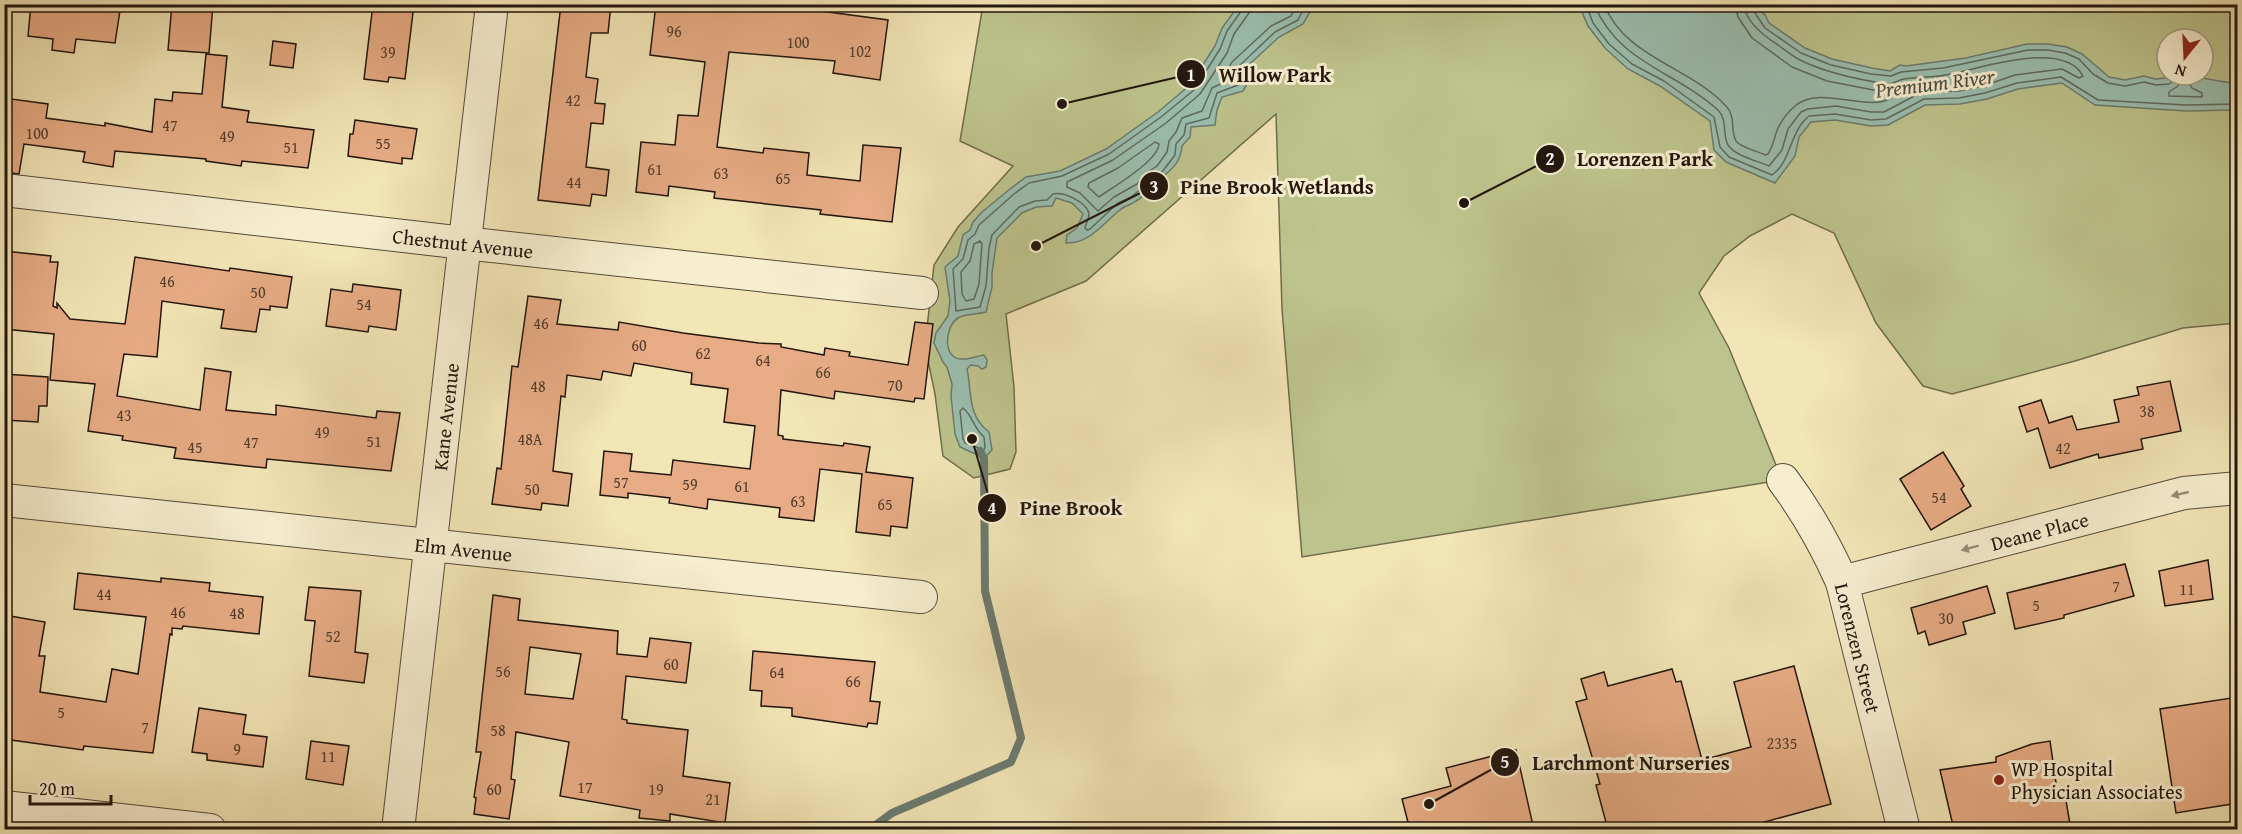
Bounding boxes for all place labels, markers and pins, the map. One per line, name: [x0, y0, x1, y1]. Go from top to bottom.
callout: Willow Park: [1176, 55, 1343, 94]
callout: Lorenzen Park: [1535, 140, 1725, 179]
callout: Pine Brook Wetlands: [1139, 167, 1386, 206]
callout: Pine Brook: [977, 488, 1134, 527]
callout: Larchmont Nurseries: [1490, 743, 1741, 782]
place label: WP Hospital Physician Associates: [2011, 754, 2183, 806]
marker: WP Hospital Physician Associates: [1992, 773, 2006, 787]

